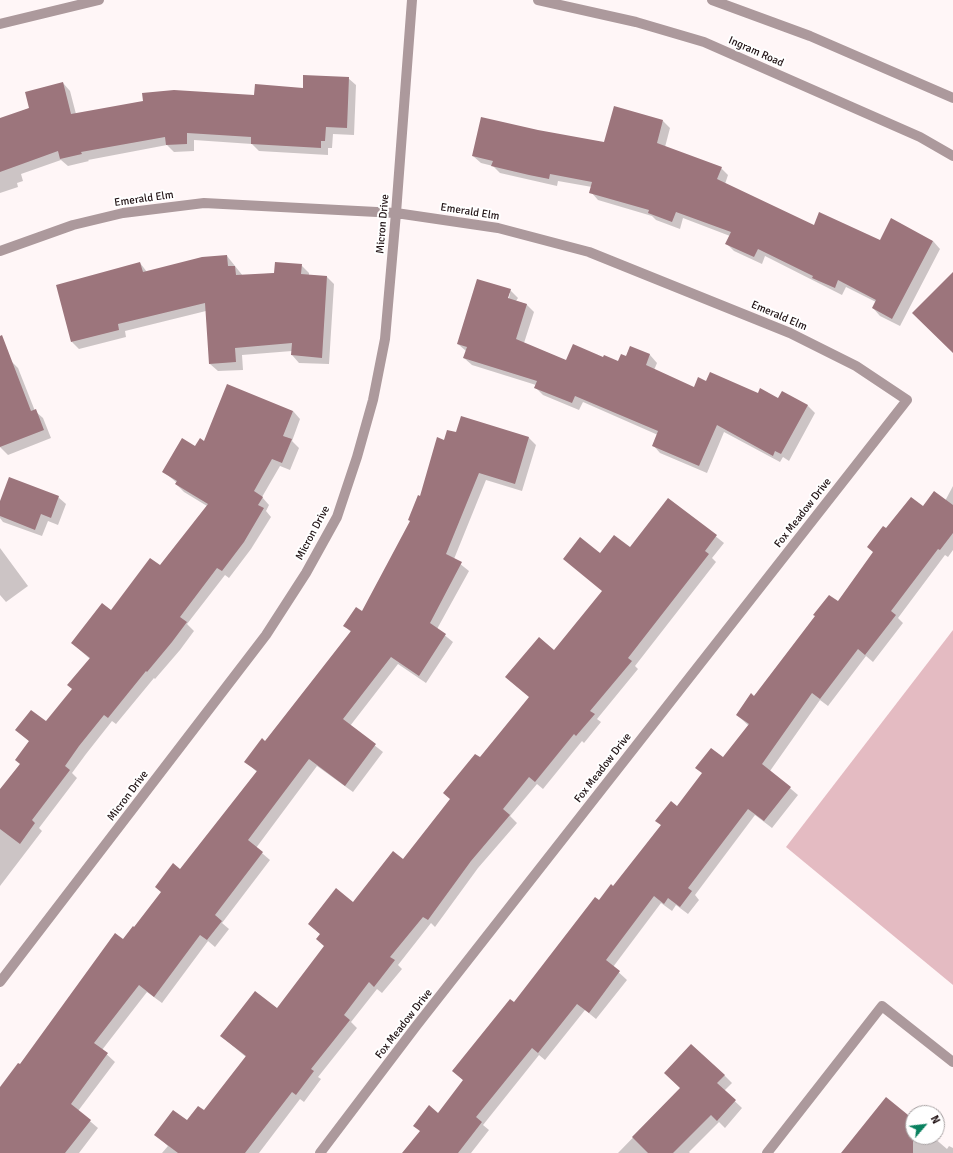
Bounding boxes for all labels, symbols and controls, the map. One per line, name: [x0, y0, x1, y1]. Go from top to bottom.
street label: Ingram Road: [726, 34, 786, 70]
street label: Emerald Elm: [114, 188, 174, 210]
street label: Micron Drive: [374, 194, 392, 254]
street label: Emerald Elm: [439, 201, 501, 223]
street label: Emerald Elm: [749, 298, 809, 334]
street label: Fox Meadow Drive: [772, 476, 834, 550]
street label: Micron Drive: [293, 504, 333, 562]
street label: Fox Meadow Drive: [572, 731, 634, 805]
street label: Micron Drive: [105, 768, 151, 824]
street label: Fox Meadow Drive: [373, 987, 435, 1061]
north arrow: [905, 1105, 945, 1145]
text: N: [928, 1113, 943, 1126]

